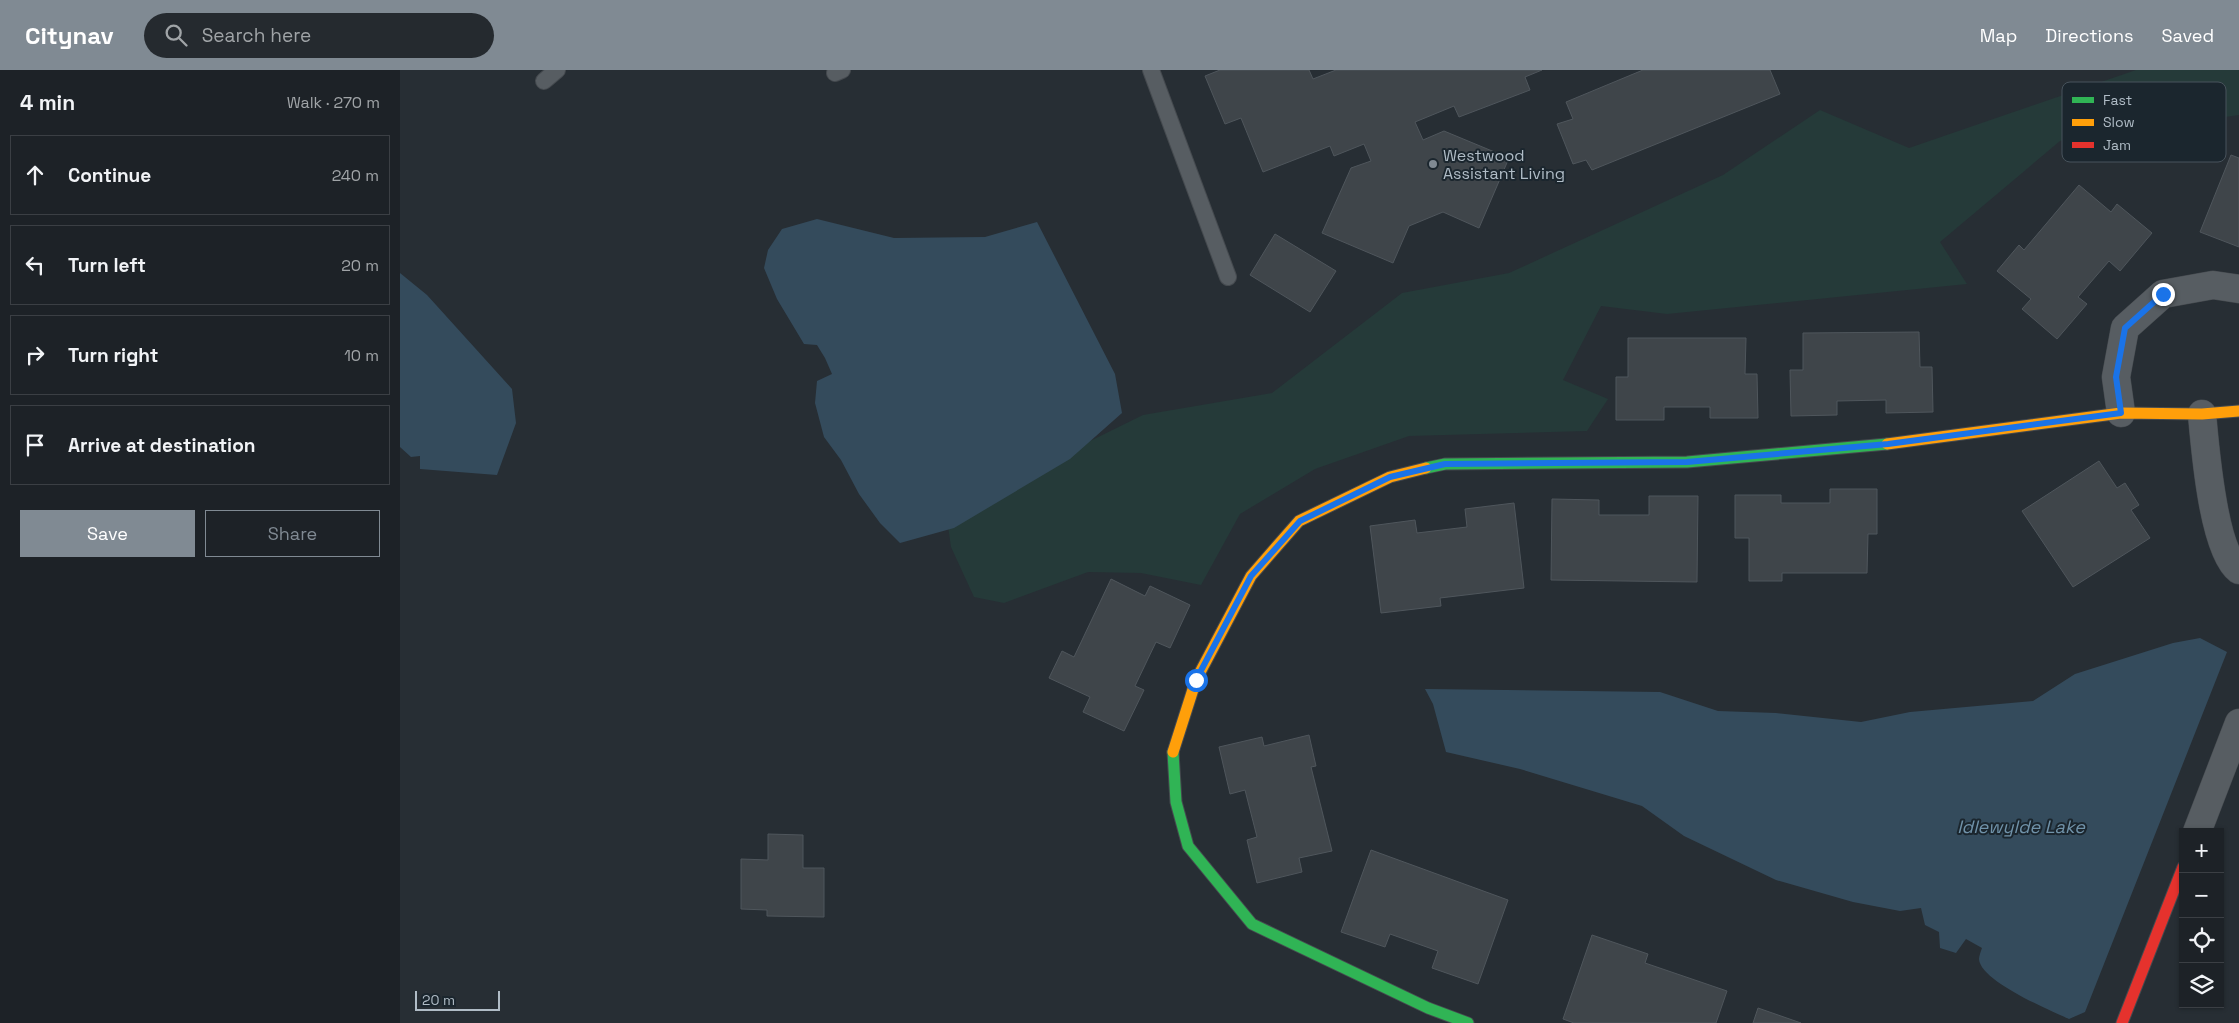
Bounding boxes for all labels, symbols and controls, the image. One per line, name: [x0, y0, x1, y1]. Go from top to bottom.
search box: [144, 13, 494, 58]
text: Citynav: [25, 20, 114, 51]
icon: search: [162, 21, 190, 49]
text: Search here: [202, 23, 311, 48]
text: Map: [1980, 24, 2017, 47]
text: Directions: [2045, 24, 2134, 47]
text: Saved: [2162, 24, 2214, 47]
legend: [2062, 82, 2226, 162]
text: 4 min: [20, 89, 75, 116]
text: Fast: [2103, 91, 2132, 109]
text: Walk · 270 m: [287, 92, 380, 113]
text: Slow: [2103, 113, 2135, 131]
text: Jam: [2103, 136, 2131, 154]
place label: Westwood Assistant Living: [1443, 145, 1565, 184]
marker: Westwood Assistant Living: [1427, 158, 1439, 170]
icon: ahead: [21, 161, 49, 189]
text: Continue: [68, 163, 151, 188]
text: 240 m: [332, 165, 379, 186]
icon: left: [21, 251, 49, 279]
text: Turn left: [68, 253, 146, 278]
text: 20 m: [341, 255, 379, 276]
route end: [2152, 283, 2175, 306]
icon: right: [21, 341, 49, 369]
text: Turn right: [68, 343, 158, 368]
text: 10 m: [344, 345, 379, 366]
icon: arrive: [21, 431, 49, 459]
text: Arrive at destination: [68, 433, 256, 458]
button: Save: [20, 510, 195, 557]
button: Share: [205, 510, 380, 557]
route start: [1185, 669, 1208, 692]
water label: Idlewylde Lake: [1957, 815, 2086, 838]
map controls: [2179, 828, 2224, 1008]
button: +: [2179, 828, 2224, 873]
button: −: [2179, 873, 2224, 918]
button: locate: [2179, 918, 2224, 963]
button: layers: [2179, 963, 2224, 1008]
scale bar: [415, 988, 500, 1011]
text: 20 m: [422, 991, 455, 1009]

